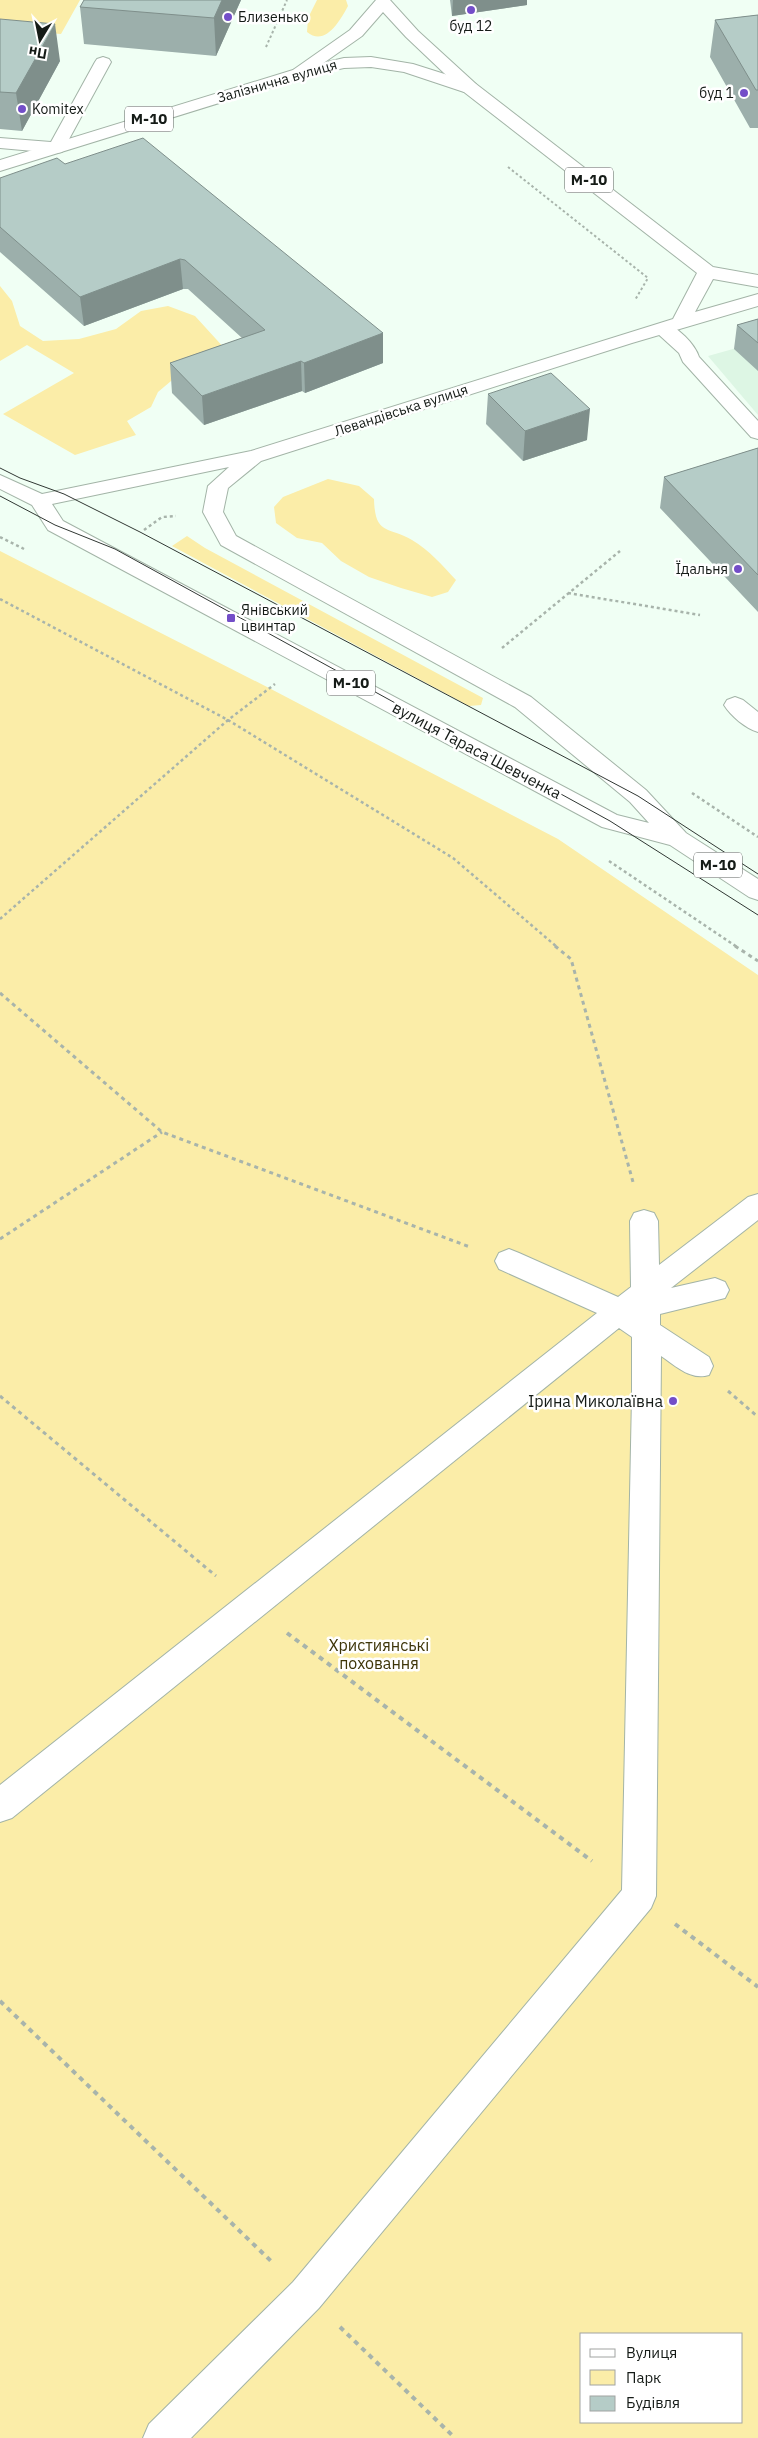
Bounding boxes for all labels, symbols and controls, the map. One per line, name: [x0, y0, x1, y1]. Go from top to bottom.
marker: буд 12: [465, 4, 477, 16]
place label: Близенько: [238, 8, 309, 26]
marker: Близенько: [222, 11, 234, 23]
north arrow: [15, 15, 65, 65]
place label: буд 12: [449, 17, 493, 35]
text: Пн: [27, 42, 48, 63]
street label: Залізнична вулиця: [215, 55, 339, 107]
place label: буд 1: [699, 84, 734, 102]
marker: буд 1: [738, 87, 750, 99]
place label: Komitex: [32, 100, 84, 118]
marker: Komitex: [16, 103, 28, 115]
road number: М-10: [125, 106, 173, 132]
road number: М-10: [565, 168, 613, 192]
street label: Левандівська вулиця: [332, 380, 470, 440]
place label: Їдальня: [675, 560, 728, 578]
marker: Їдальня: [732, 563, 744, 575]
place label: Янівський цвинтар: [241, 601, 308, 635]
marker: Янівський цвинтар: [225, 612, 237, 624]
road number: М-10: [327, 670, 375, 696]
street label: вулиця Тараса Шевченка: [389, 697, 565, 803]
road number: М-10: [694, 852, 742, 878]
place label: Ірина Миколаївна: [528, 1391, 663, 1411]
marker: Ірина Миколаївна: [667, 1395, 679, 1407]
park label: Християнські поховання: [329, 1635, 429, 1673]
legend: [580, 2333, 743, 2423]
text: Вулиця: [626, 2343, 677, 2362]
text: Парк: [626, 2368, 661, 2387]
text: Будівля: [626, 2393, 680, 2412]

